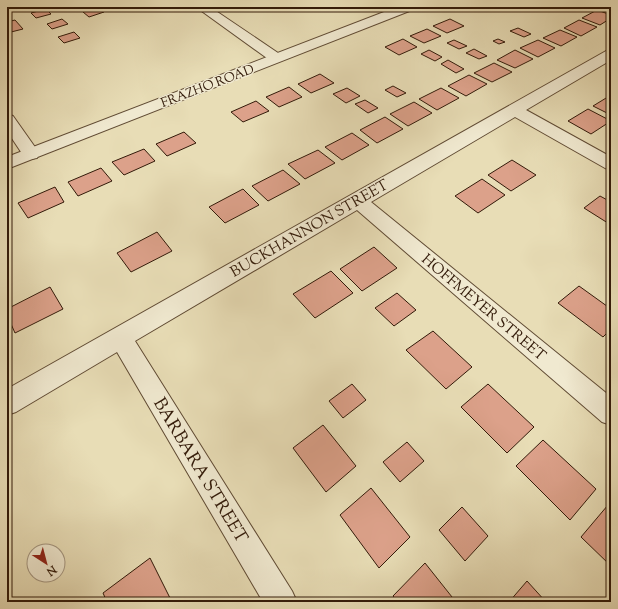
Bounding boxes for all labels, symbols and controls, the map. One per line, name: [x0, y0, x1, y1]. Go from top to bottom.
street label: FRAZHO ROAD: [158, 61, 257, 113]
street label: BUCKHANNON STREET: [227, 175, 393, 283]
street label: HOFFMEYER STREET: [416, 250, 550, 367]
street label: BARBARA STREET: [145, 393, 253, 549]
north arrow: [26, 543, 66, 583]
text: N: [43, 561, 60, 579]

